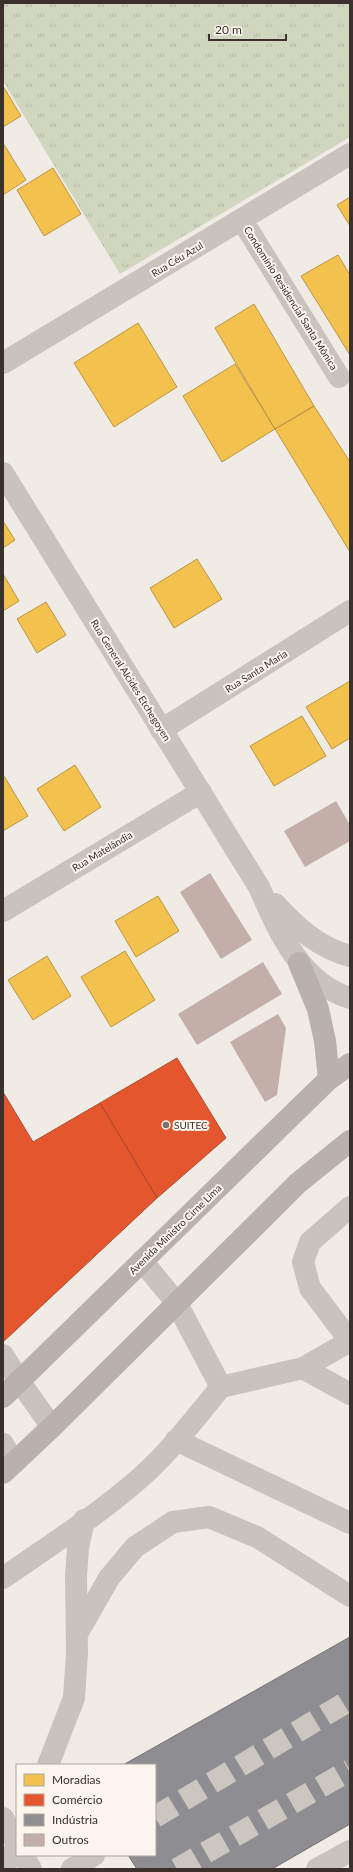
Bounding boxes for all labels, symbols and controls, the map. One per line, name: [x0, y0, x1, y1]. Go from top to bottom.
scale bar: [209, 16, 286, 42]
text: 20 m: [215, 22, 242, 37]
street label: Condomínio Residencial Santa Mônica: [242, 224, 340, 372]
street label: Rua Céu Azul: [149, 239, 205, 279]
street label: Rua General Alcides Etchegoyen: [89, 617, 173, 743]
street label: Rua Santa Maria: [223, 647, 289, 695]
street label: Rua Matelândia: [70, 828, 134, 874]
place label: SUITEC: [174, 1119, 208, 1131]
marker: SUITEC: [161, 1120, 171, 1130]
street label: Avenida Ministro Cirne Lima: [126, 1182, 224, 1276]
legend: [16, 1764, 156, 1856]
text: Moradias: [52, 1772, 101, 1787]
text: Comércio: [52, 1792, 103, 1807]
text: Indústria: [52, 1812, 98, 1827]
text: Outros: [52, 1832, 89, 1847]

